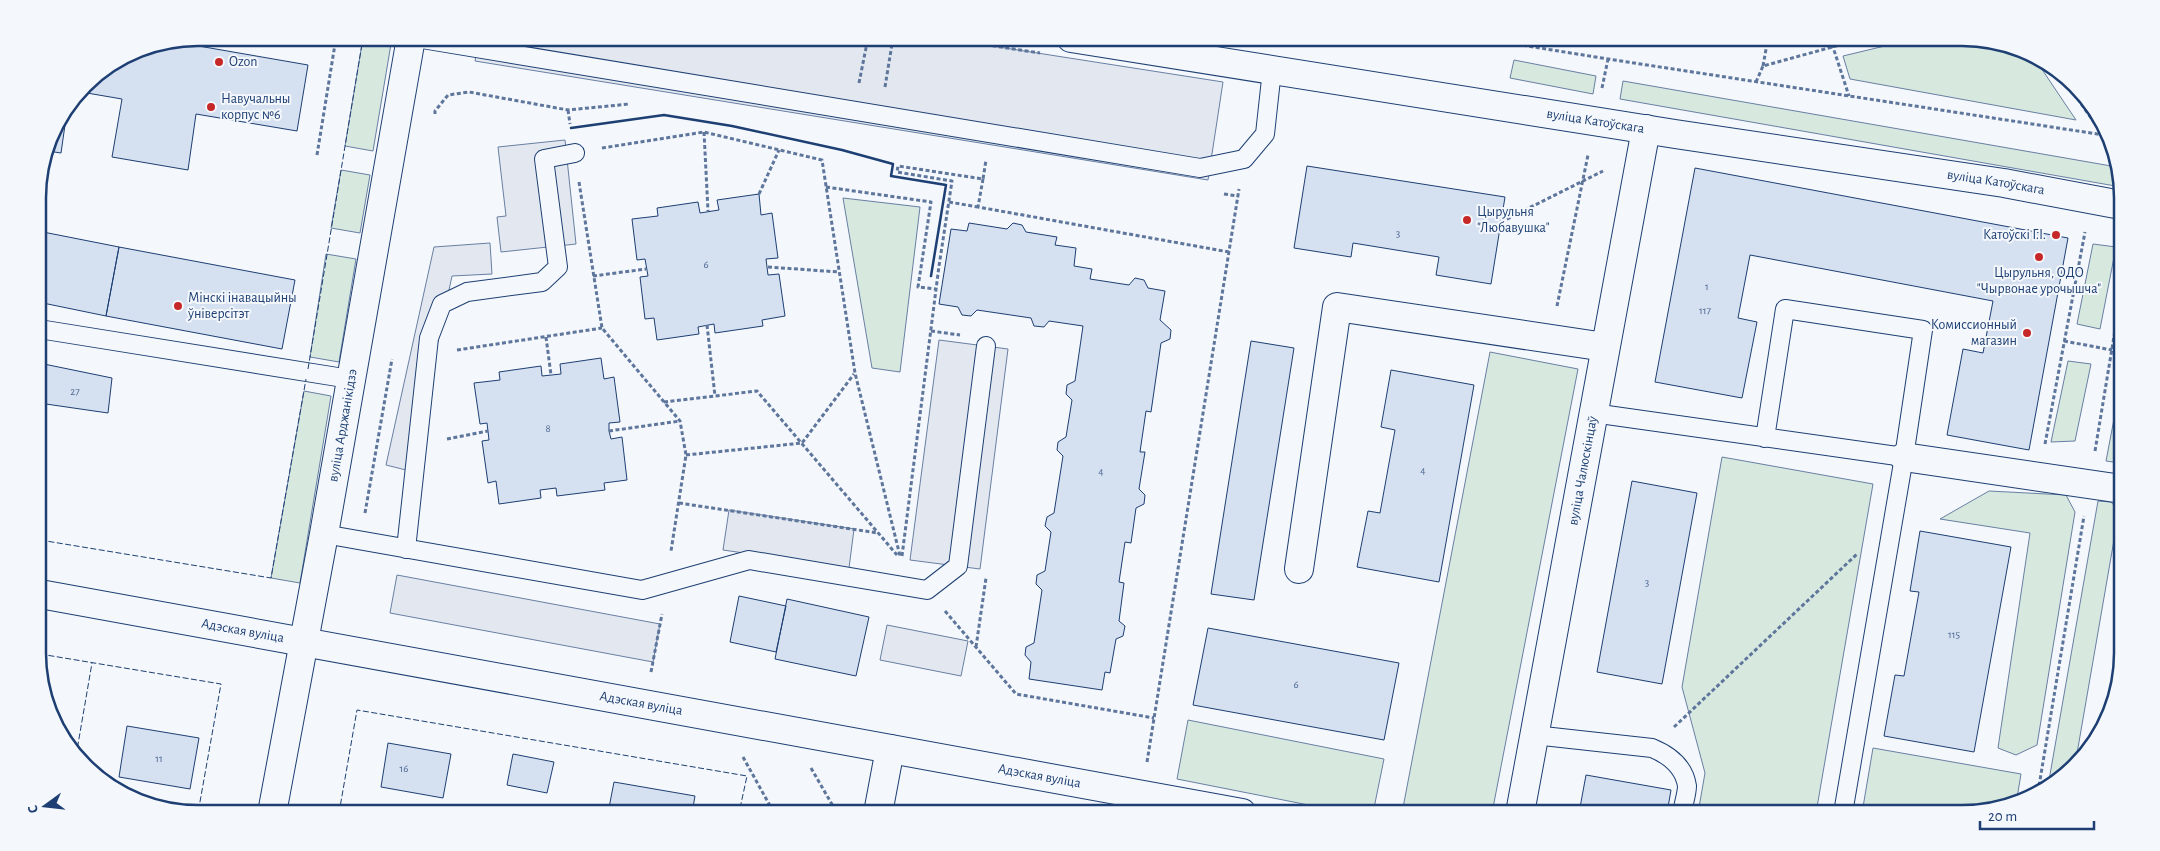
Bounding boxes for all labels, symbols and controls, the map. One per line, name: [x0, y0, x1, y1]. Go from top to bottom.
place label: Ozon: [229, 55, 257, 69]
marker: Ozon: [213, 56, 225, 68]
place label: Навучальны корпус №6: [221, 92, 290, 122]
marker: Навучальны корпус №6: [205, 101, 217, 113]
street label: вуліца Катоўскага: [1546, 107, 1646, 136]
street label: вуліца Катоўскага: [1946, 168, 2046, 198]
place label: Цырульня "Любавушка": [1477, 205, 1550, 235]
marker: Цырульня "Любавушка": [1461, 214, 1473, 226]
house number: 3: [1396, 228, 1401, 239]
place label: Катоўскі Г.І.: [1983, 228, 2046, 242]
marker: Катоўскі Г.І.: [2050, 229, 2062, 241]
marker: Цырульня, ОДО "Чырвонае урочышча": [2033, 251, 2045, 263]
house number: 6: [703, 259, 709, 270]
place label: Цырульня, ОДО "Чырвонае урочышча": [1977, 266, 2101, 296]
house number: 1: [1705, 281, 1709, 292]
place label: Мінскі інавацыйны ўніверсітэт: [187, 291, 297, 321]
marker: Мінскі інавацыйны ўніверсітэт: [172, 300, 184, 312]
house number: 117: [1699, 305, 1711, 316]
place label: Комиссионный магазин: [1931, 318, 2017, 348]
marker: Комиссионный магазин: [2021, 327, 2033, 339]
street label: вуліца Арджанікідзэ: [326, 368, 360, 483]
house number: 27: [70, 386, 80, 397]
street label: вуліца Чалюскінцаў: [1566, 415, 1600, 526]
house number: 8: [545, 423, 551, 434]
house number: 4: [1420, 465, 1426, 476]
house number: 4: [1098, 466, 1104, 477]
house number: 3: [1645, 577, 1650, 588]
street label: Адэская вуліца: [200, 617, 286, 645]
house number: 115: [1948, 629, 1960, 640]
house number: 6: [1293, 679, 1299, 690]
street label: Адэская вуліца: [599, 689, 684, 718]
house number: 11: [155, 753, 163, 764]
street label: Адэская вуліца: [997, 762, 1083, 791]
house number: 16: [400, 763, 408, 774]
north arrow: [20, 781, 70, 831]
scale bar: [1980, 798, 2094, 830]
text: С: [26, 803, 41, 815]
text: 20 m: [1988, 809, 2017, 824]

